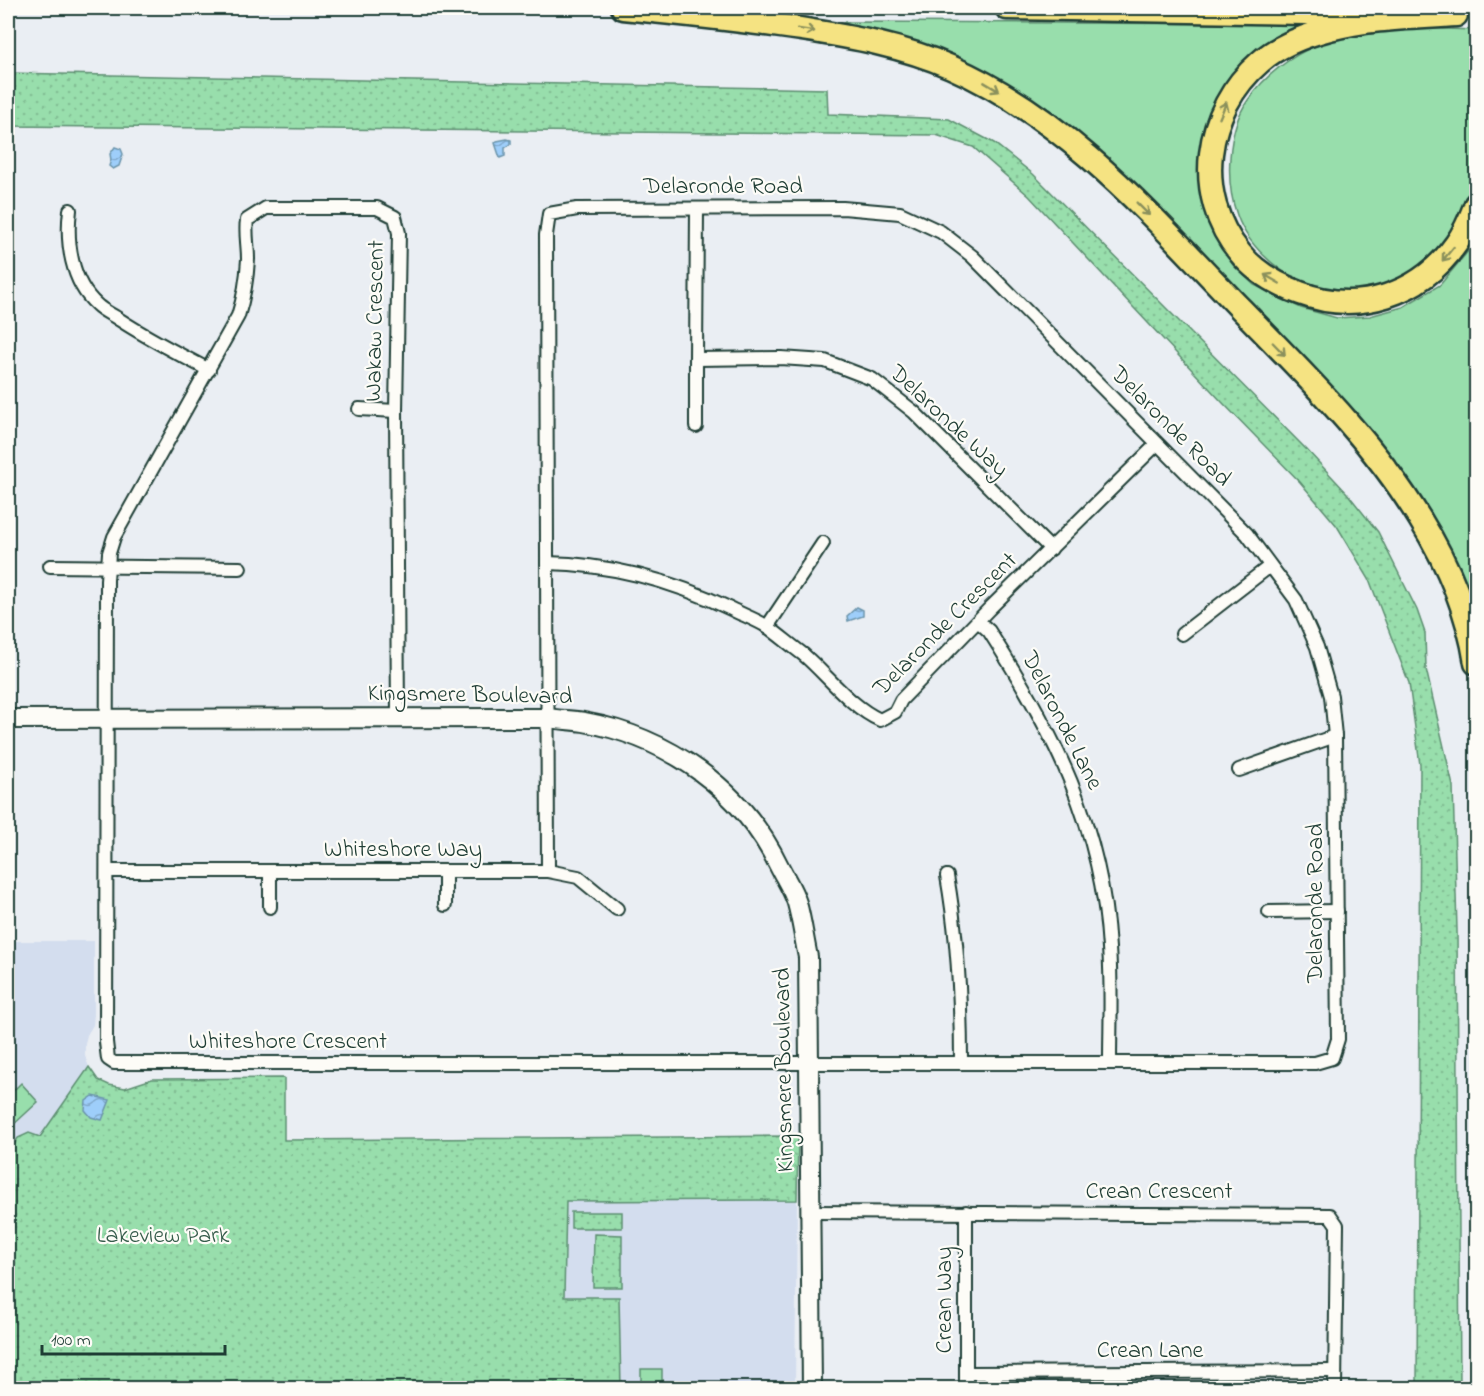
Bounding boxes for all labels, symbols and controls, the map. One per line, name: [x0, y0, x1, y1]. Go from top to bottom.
one-way arrow: [796, 25, 816, 36]
one-way arrow: [983, 81, 1000, 93]
one-way arrow: [1218, 101, 1229, 119]
street label: Delaronde Road: [642, 170, 803, 205]
one-way arrow: [1135, 202, 1150, 217]
street label: Wakaw Crescent: [357, 240, 395, 402]
one-way arrow: [1441, 246, 1455, 261]
one-way arrow: [1264, 273, 1281, 285]
one-way arrow: [1271, 341, 1286, 356]
street label: Delaronde Way: [879, 357, 1016, 487]
street label: Delaronde Road: [1101, 358, 1239, 496]
street label: Delaronde Crescent: [865, 545, 1026, 706]
street label: Delaronde Lane: [1010, 645, 1111, 797]
street label: Kingsmere Boulevard: [367, 677, 573, 715]
street label: Delaronde Road: [1299, 823, 1334, 984]
street label: Whiteshore Way: [324, 833, 482, 869]
street label: Kingsmere Boulevard: [766, 967, 804, 1173]
street label: Whiteshore Crescent: [189, 1025, 387, 1060]
street label: Crean Crescent: [1085, 1175, 1233, 1210]
park label: Lakeview Park: [97, 1219, 230, 1254]
street label: Crean Way: [928, 1246, 964, 1354]
scale bar: [42, 1318, 225, 1356]
text: 100 m: [51, 1328, 91, 1354]
street label: Crean Lane: [1097, 1334, 1204, 1369]

